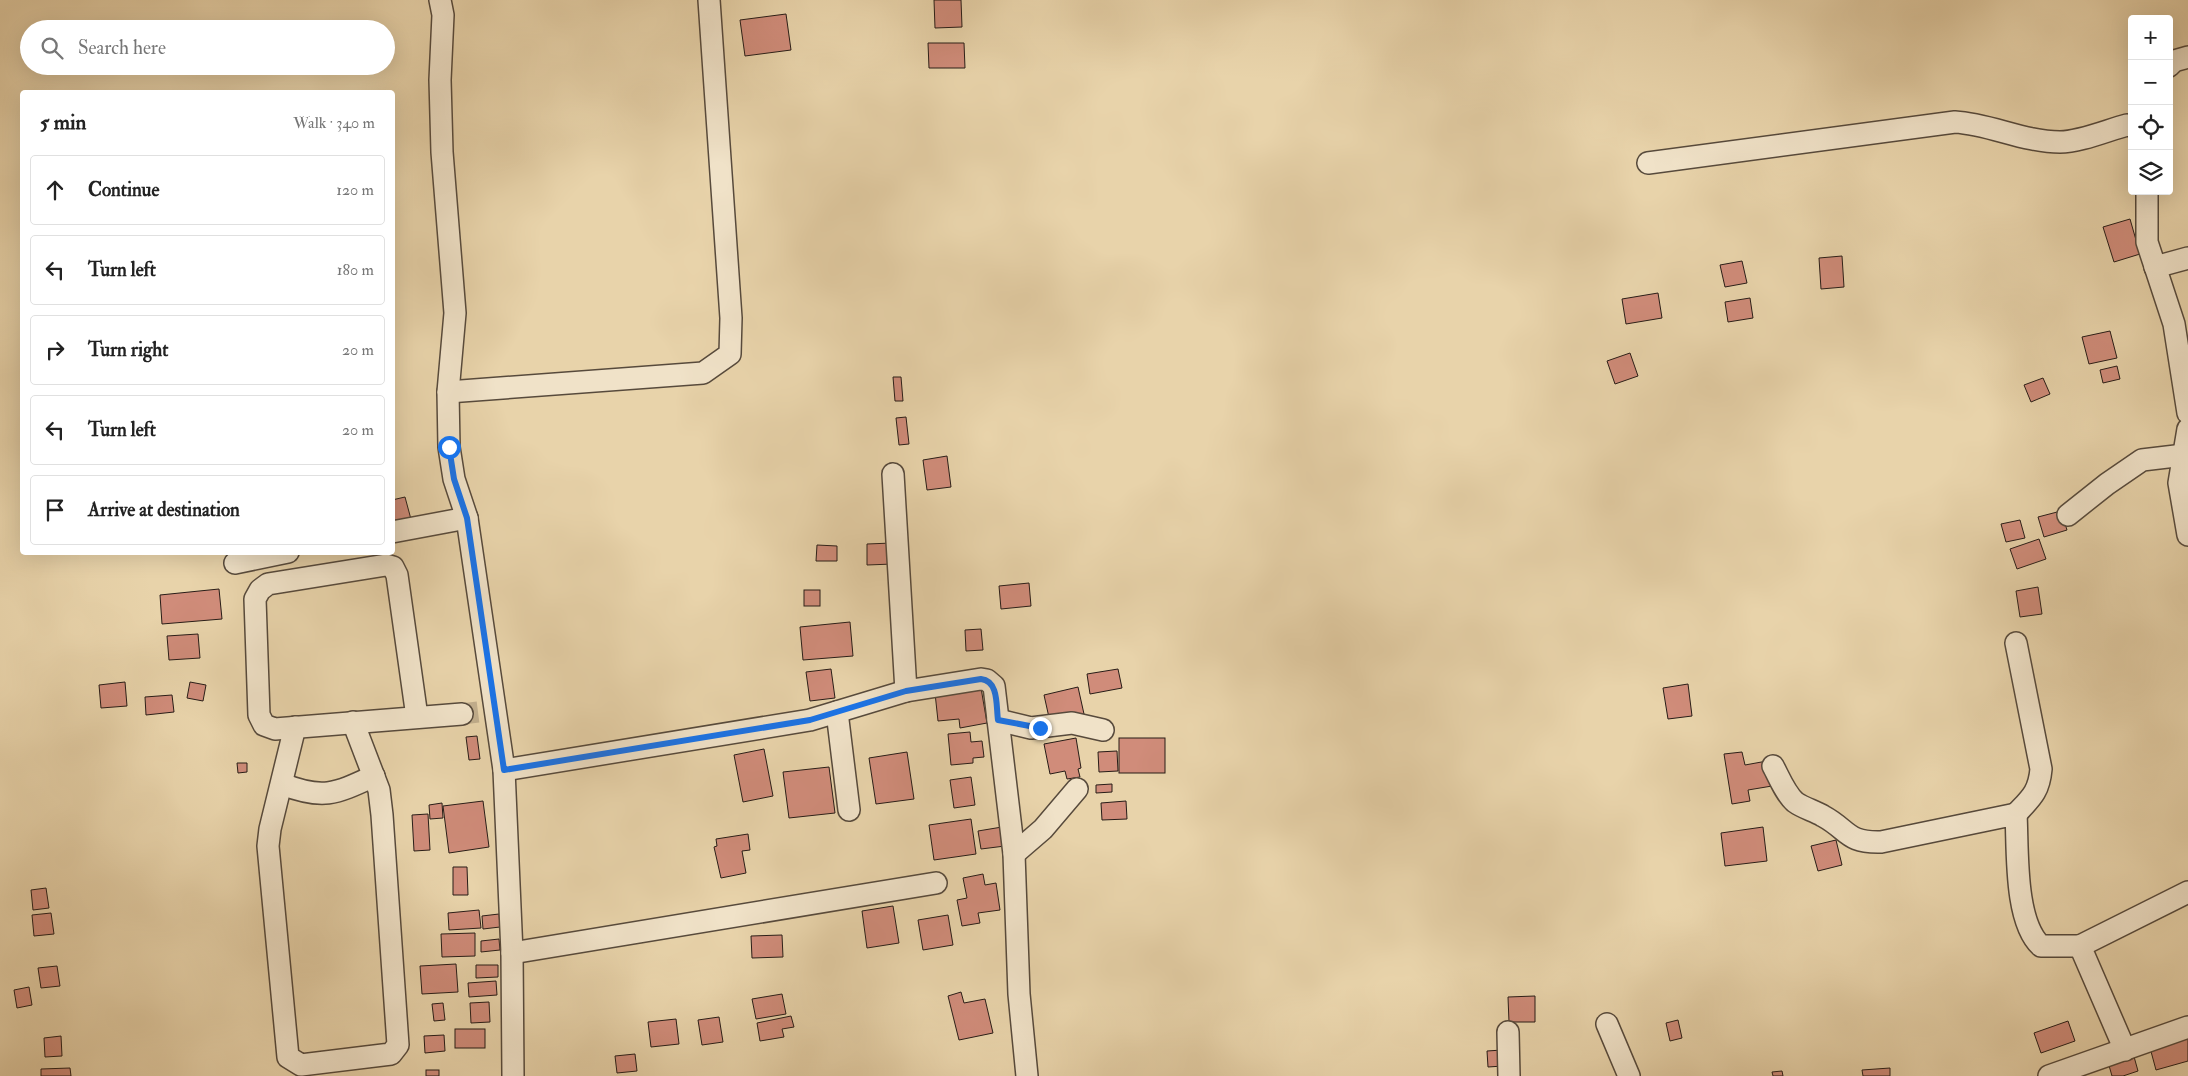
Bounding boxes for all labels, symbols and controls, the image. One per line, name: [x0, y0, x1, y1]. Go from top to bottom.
map controls: [2128, 15, 2173, 195]
button: +: [2128, 15, 2173, 60]
search box: [20, 20, 395, 75]
icon: search: [38, 34, 66, 62]
text: Search here: [78, 36, 166, 60]
button: −: [2128, 60, 2173, 105]
button: locate: [2128, 105, 2173, 150]
text: 5 min: [40, 109, 86, 136]
text: Walk · 340 m: [293, 113, 375, 133]
button: layers: [2128, 150, 2173, 195]
icon: ahead: [41, 176, 69, 204]
text: Continue: [88, 178, 159, 202]
text: 120 m: [336, 180, 374, 200]
icon: left: [41, 256, 69, 284]
text: Turn left: [88, 258, 156, 282]
text: 180 m: [337, 260, 374, 280]
icon: right: [41, 336, 69, 364]
text: Turn right: [88, 338, 168, 362]
text: 20 m: [342, 340, 374, 360]
icon: left: [41, 416, 69, 444]
text: Turn left: [88, 418, 156, 442]
text: 20 m: [342, 420, 374, 440]
route start: [438, 436, 461, 459]
icon: arrive: [41, 496, 69, 524]
text: Arrive at destination: [88, 498, 240, 522]
route end: [1029, 717, 1052, 740]

